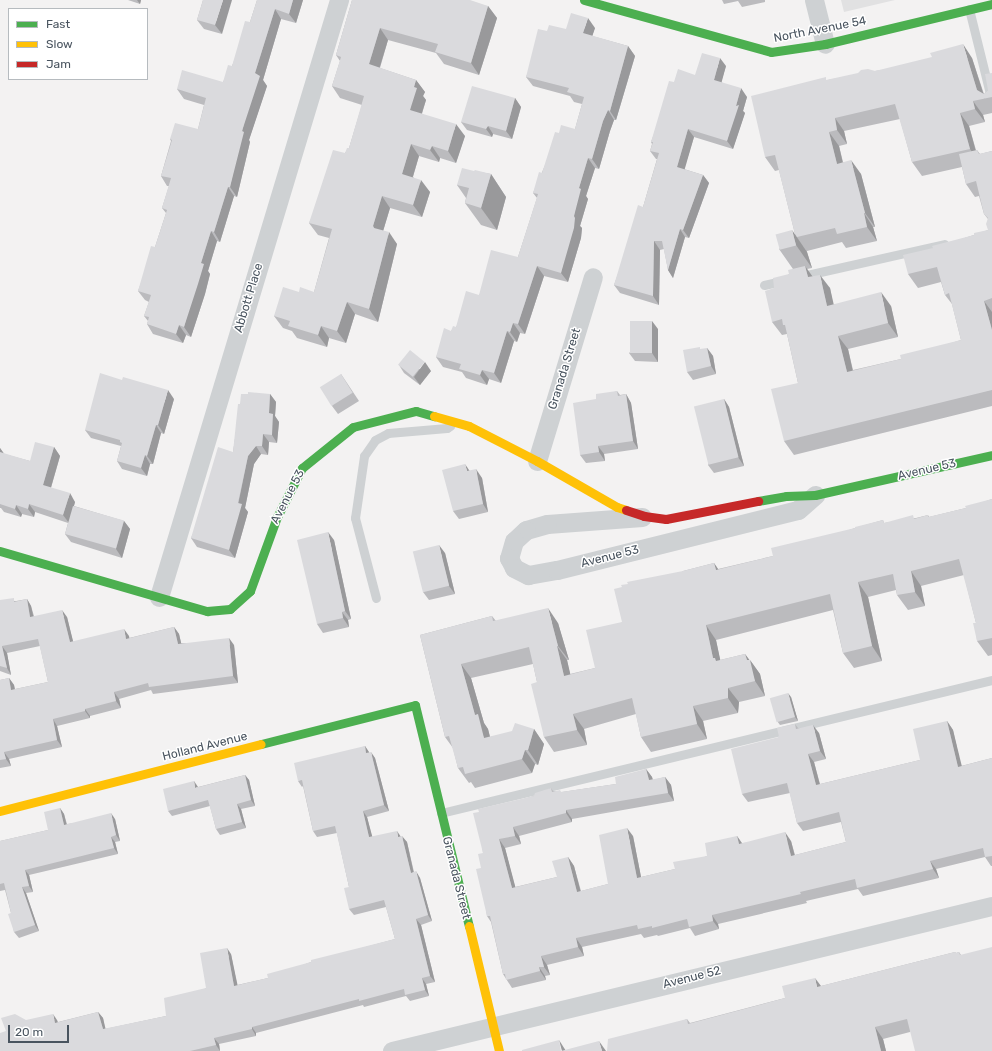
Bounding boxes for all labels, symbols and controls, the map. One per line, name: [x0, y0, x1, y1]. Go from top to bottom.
legend: [8, 8, 148, 80]
street label: North Avenue 54: [772, 14, 868, 46]
text: Fast: [46, 17, 70, 31]
text: Slow: [46, 37, 73, 51]
text: Jam: [46, 57, 71, 71]
street label: Abbott Place: [232, 261, 266, 335]
street label: Granada Street: [546, 326, 584, 412]
street label: Avenue 53: [896, 456, 958, 484]
street label: Avenue 53: [268, 467, 308, 527]
street label: Avenue 53: [579, 543, 641, 571]
street label: Holland Avenue: [161, 729, 249, 765]
street label: Granada Street: [439, 835, 473, 921]
street label: Avenue 52: [662, 964, 722, 992]
scale bar: [10, 1017, 71, 1043]
text: 20 m: [15, 1025, 43, 1039]

